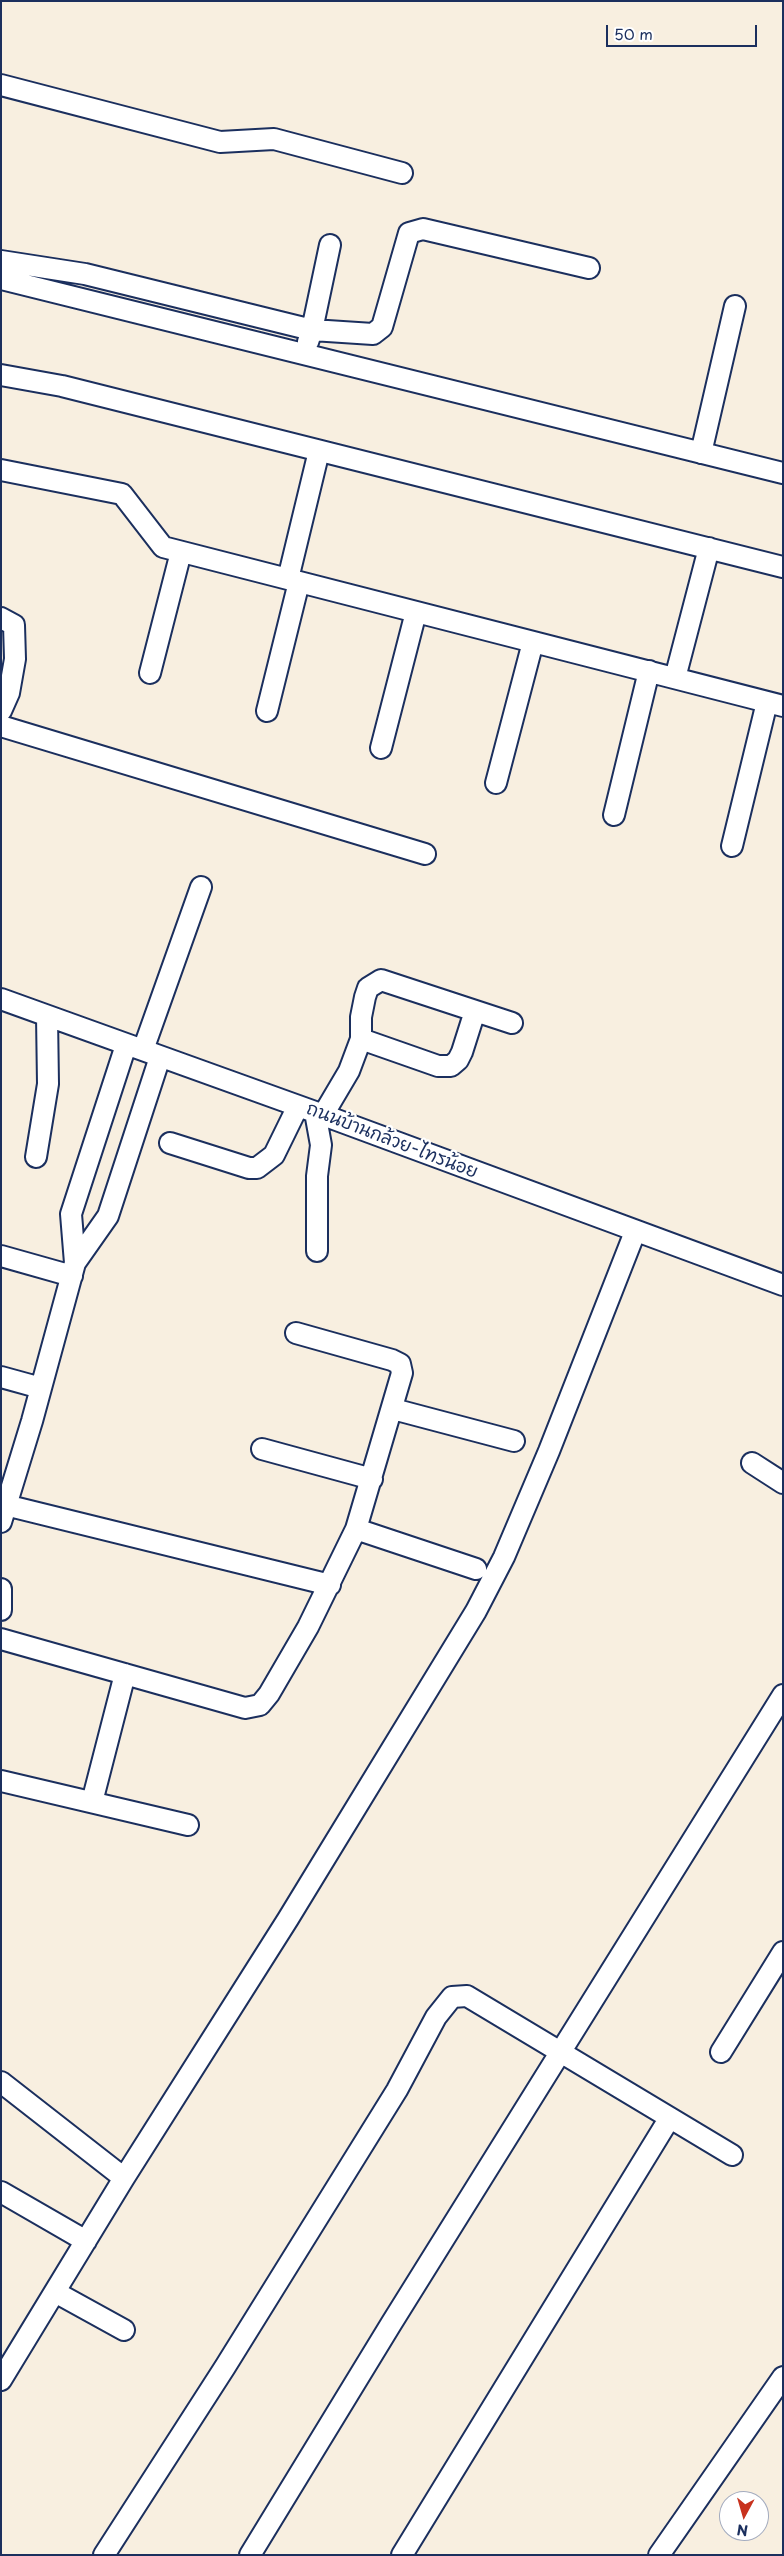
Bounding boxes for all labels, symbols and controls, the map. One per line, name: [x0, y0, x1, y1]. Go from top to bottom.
scale bar: [609, 15, 760, 47]
text: 50 m: [614, 22, 653, 45]
street label: ถนนบ้านกล้วย-ไทรน้อย: [303, 1098, 481, 1184]
north arrow: [719, 2491, 769, 2541]
text: N: [736, 2519, 749, 2541]

